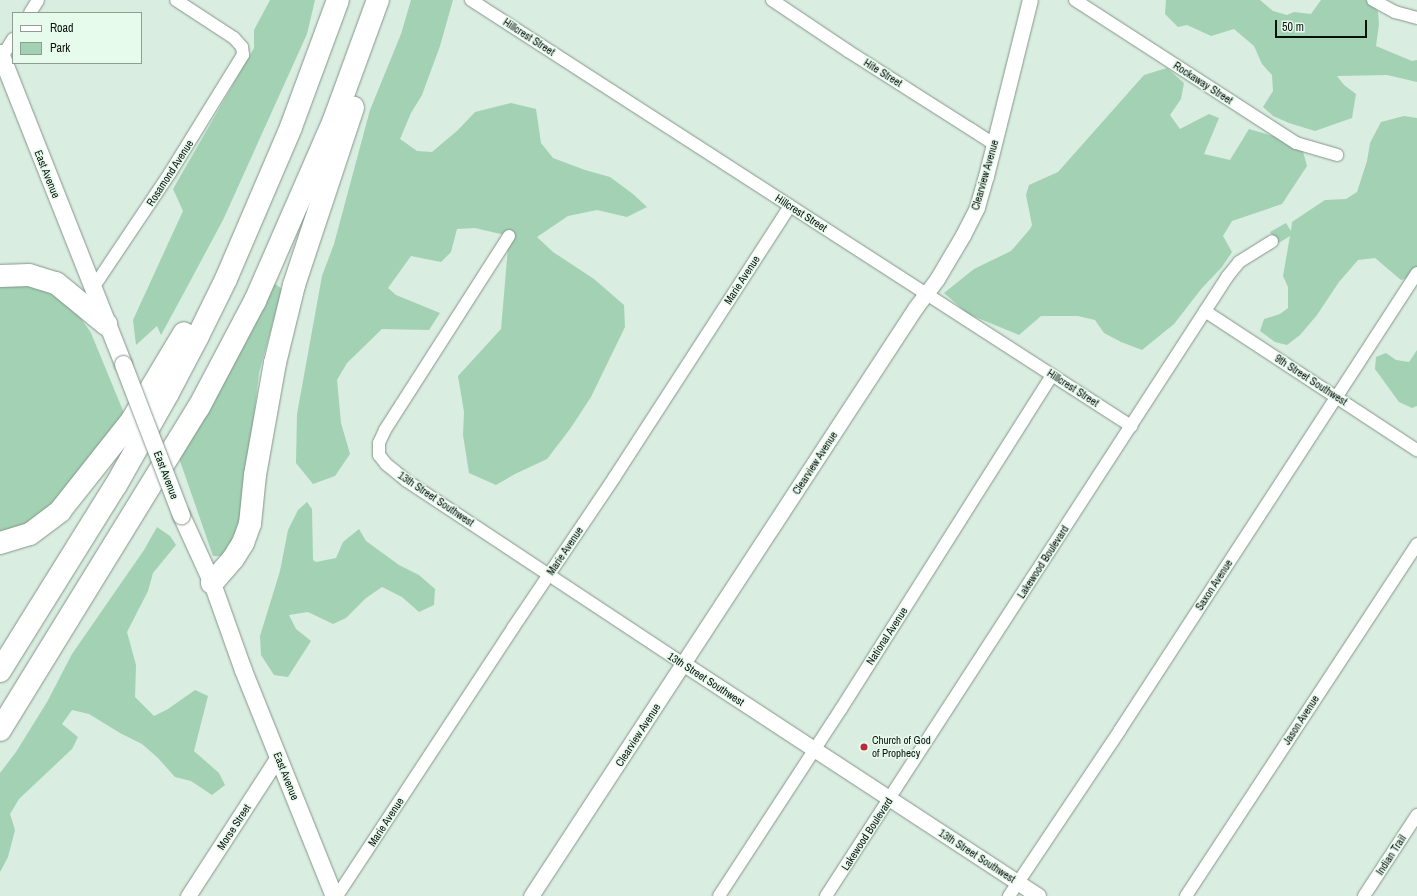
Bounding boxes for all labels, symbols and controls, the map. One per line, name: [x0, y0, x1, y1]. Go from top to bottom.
legend: [12, 12, 142, 64]
scale bar: [1277, 12, 1369, 38]
street label: Hillcrest Street: [501, 15, 557, 59]
text: 50 m: [1282, 19, 1304, 35]
text: Road: [50, 20, 74, 36]
text: Park: [50, 40, 70, 56]
street label: Hite Street: [861, 56, 905, 90]
street label: Rockaway Street: [1171, 59, 1235, 107]
street label: Rosamond Avenue: [144, 137, 196, 209]
street label: Clearview Avenue: [969, 138, 1001, 212]
street label: East Avenue: [31, 148, 63, 200]
street label: Hillcrest Street: [773, 191, 829, 235]
street label: Marie Avenue: [721, 253, 763, 307]
street label: 9th Street Southwest: [1272, 352, 1350, 408]
street label: Hillcrest Street: [1045, 366, 1101, 410]
street label: Clearview Avenue: [790, 429, 840, 497]
street label: East Avenue: [151, 449, 181, 501]
street label: 13th Street Southwest: [396, 469, 476, 529]
street label: Lakewood Boulevard: [1015, 523, 1071, 601]
street label: Marie Avenue: [544, 524, 586, 578]
street label: Saxon Avenue: [1193, 557, 1235, 613]
street label: National Avenue: [863, 605, 911, 667]
street label: 13th Street Southwest: [665, 649, 747, 709]
street label: Jason Avenue: [1280, 692, 1322, 748]
street label: Clearview Avenue: [613, 701, 663, 769]
place label: Church of God of Prophecy: [872, 734, 931, 760]
marker: Church of God of Prophecy: [859, 742, 869, 752]
street label: East Avenue: [270, 750, 302, 802]
street label: Marie Avenue: [365, 795, 407, 849]
street label: Lakewood Boulevard: [839, 795, 895, 873]
street label: Morse Street: [214, 802, 254, 852]
street label: 13th Street Southwest: [936, 826, 1018, 886]
street label: Indian Trail: [1373, 832, 1409, 878]

